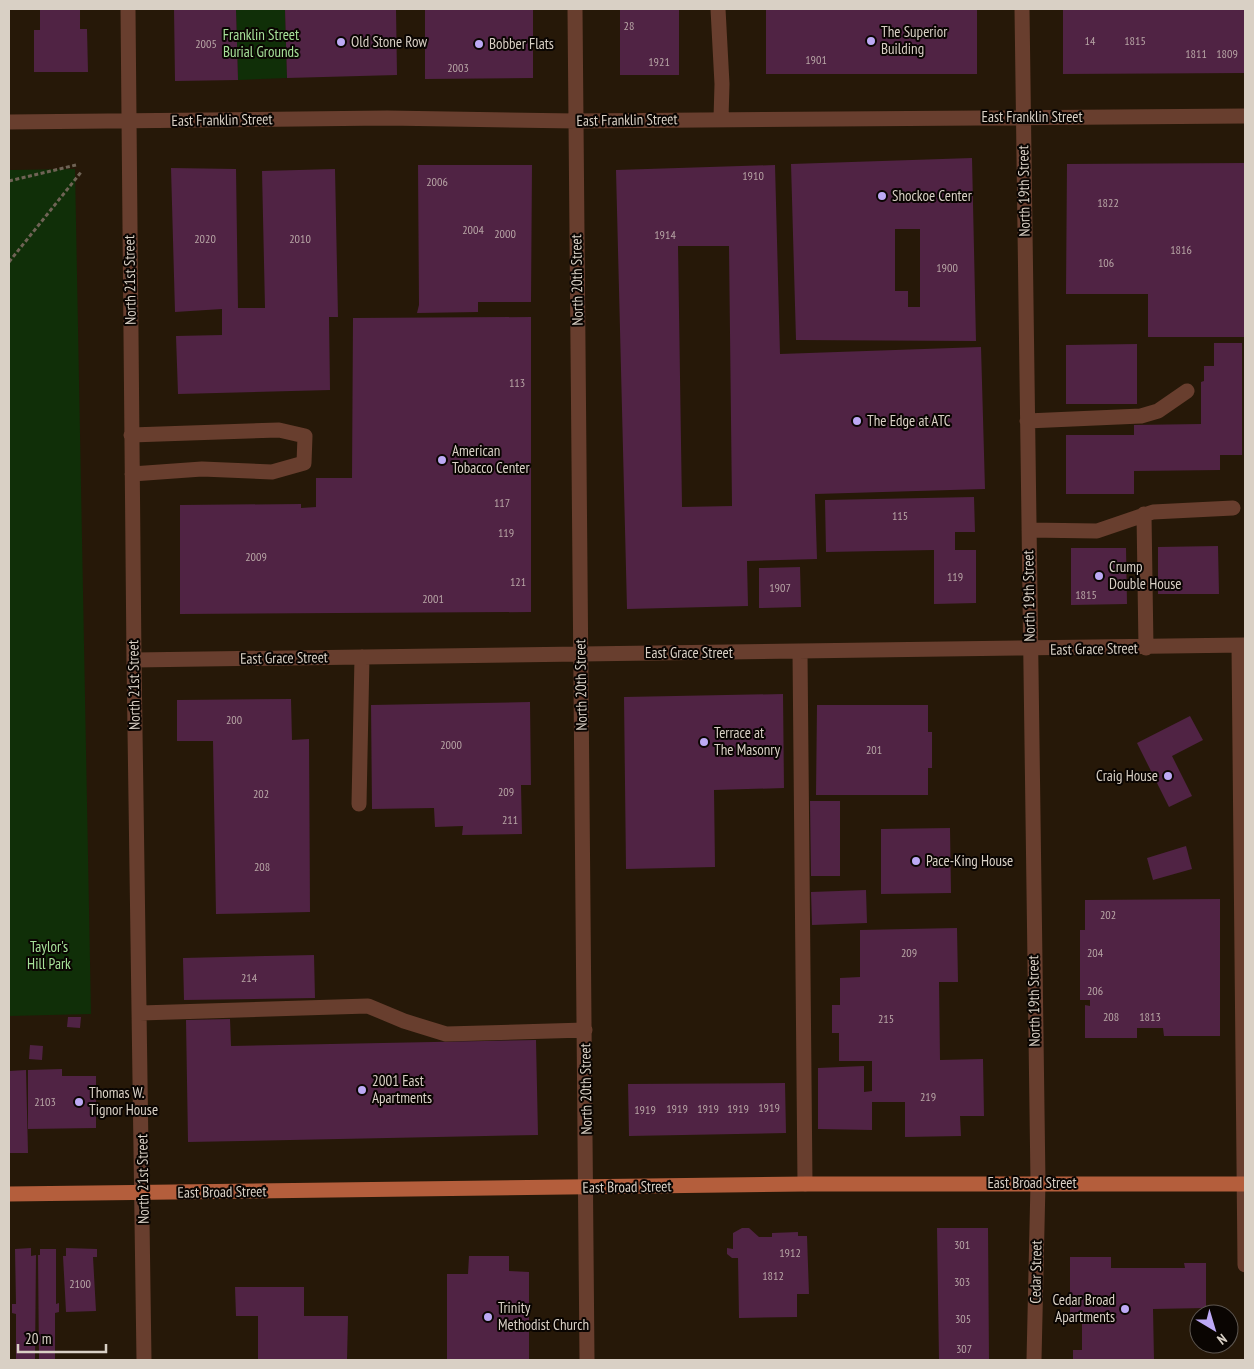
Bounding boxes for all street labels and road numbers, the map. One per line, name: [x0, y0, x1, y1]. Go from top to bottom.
street label: East Franklin Street: [981, 107, 1083, 126]
street label: East Franklin Street: [171, 109, 273, 130]
street label: East Franklin Street: [576, 109, 678, 130]
street label: North 19th Street: [1013, 145, 1034, 237]
street label: North 20th Street: [566, 234, 587, 326]
street label: North 21st Street: [119, 235, 140, 325]
street label: North 19th Street: [1018, 550, 1039, 642]
street label: East Grace Street: [1050, 638, 1138, 659]
street label: North 20th Street: [570, 639, 591, 731]
street label: North 21st Street: [123, 640, 144, 730]
street label: East Grace Street: [645, 643, 733, 662]
street label: East Grace Street: [240, 647, 328, 668]
street label: North 19th Street: [1023, 955, 1044, 1047]
street label: North 20th Street: [575, 1043, 596, 1135]
street label: North 21st Street: [132, 1134, 153, 1224]
street label: East Broad Street: [987, 1173, 1077, 1192]
street label: East Broad Street: [582, 1176, 672, 1197]
street label: East Broad Street: [177, 1181, 267, 1202]
street label: Cedar Street: [1025, 1240, 1046, 1304]

